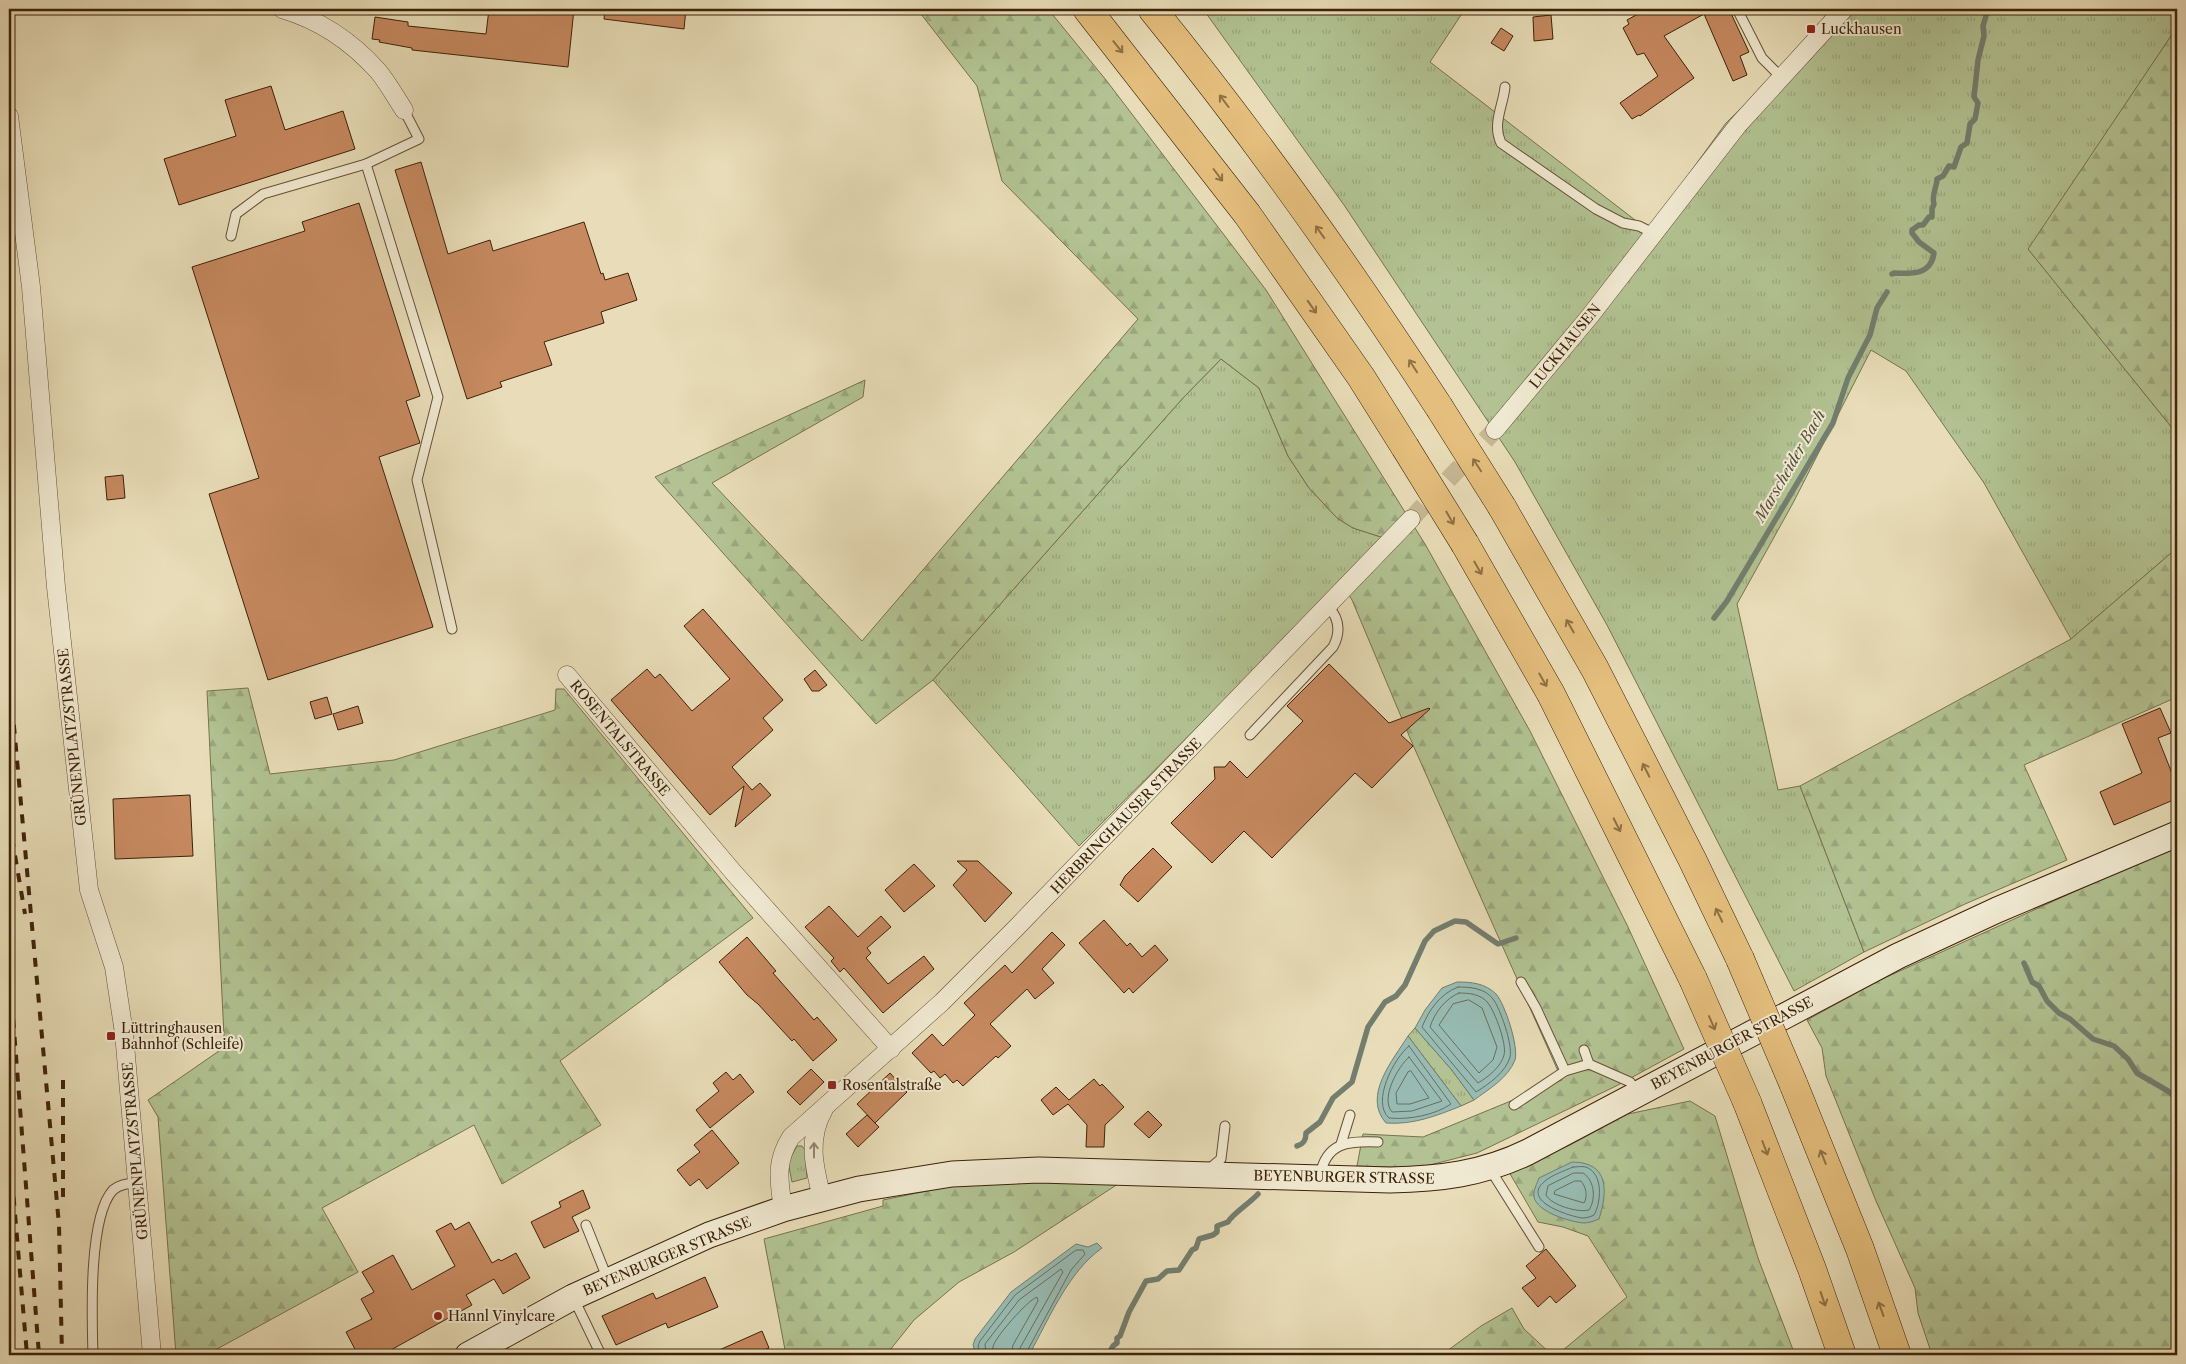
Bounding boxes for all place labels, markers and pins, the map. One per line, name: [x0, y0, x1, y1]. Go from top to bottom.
place label: Luckhausen: [1821, 20, 1902, 38]
marker: Luckhausen: [1805, 23, 1817, 35]
place label: Lüttringhausen Bahnhof (Schleife): [121, 1019, 243, 1053]
marker: Lüttringhausen Bahnhof (Schleife): [105, 1030, 117, 1042]
place label: Rosentalstraße: [842, 1076, 942, 1094]
marker: Rosentalstraße: [826, 1079, 838, 1091]
place label: Hannl Vinylcare: [448, 1307, 555, 1325]
marker: Hannl Vinylcare: [432, 1310, 444, 1322]

